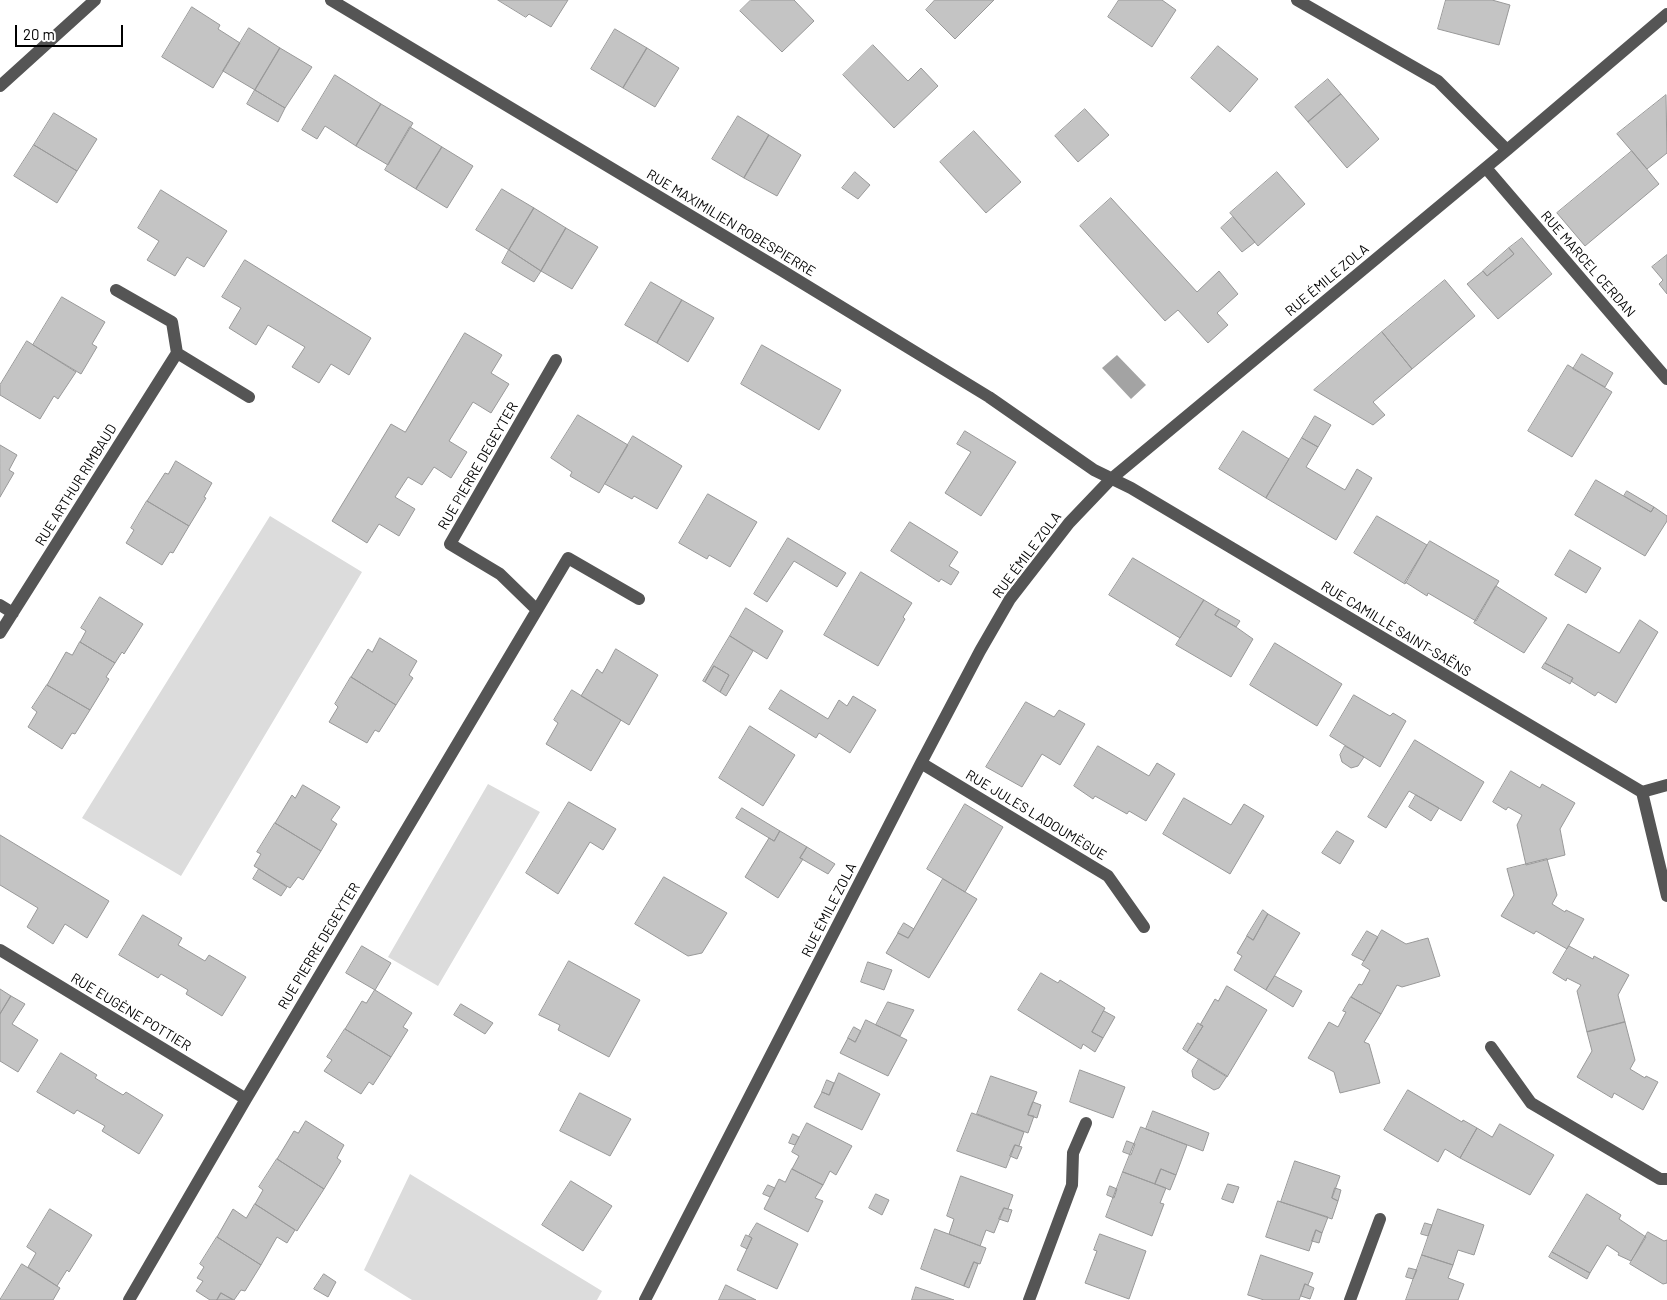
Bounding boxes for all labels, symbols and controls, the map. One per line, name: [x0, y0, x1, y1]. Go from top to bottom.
scale bar: [18, 15, 125, 47]
text: 20 m: [23, 25, 55, 43]
street label: RUE MAXIMILIEN ROBESPIERRE: [644, 166, 818, 280]
street label: RUE MARCEL CERDAN: [1537, 207, 1639, 321]
street label: RUE ÉMILE ZOLA: [1282, 240, 1372, 320]
street label: RUE PIERRE DEGEYTER: [435, 399, 521, 533]
street label: RUE ARTHUR RIMBAUD: [32, 421, 120, 549]
street label: RUE ÉMILE ZOLA: [989, 509, 1065, 601]
street label: RUE CAMILLE SAINT-SAËNS: [1318, 578, 1474, 680]
street label: RUE JULES LADOUMÈGUE: [962, 766, 1110, 864]
street label: RUE ÉMILE ZOLA: [798, 860, 860, 960]
street label: RUE PIERRE DEGEYTER: [275, 880, 363, 1012]
street label: RUE EUGÈNE POTTIER: [68, 969, 194, 1055]

